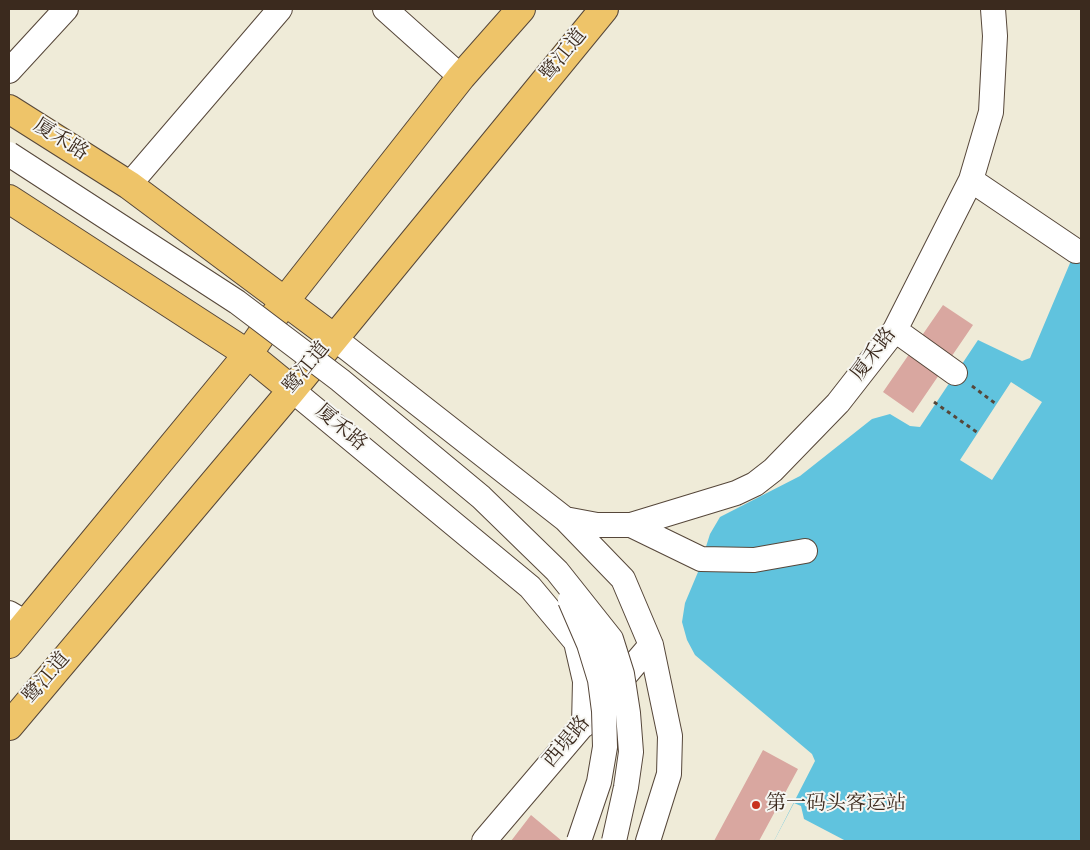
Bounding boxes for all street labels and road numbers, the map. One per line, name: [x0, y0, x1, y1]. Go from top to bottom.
street label: 鹭江道: [537, 25, 593, 87]
street label: 厦禾路: [28, 115, 92, 167]
street label: 厦禾路: [847, 324, 903, 386]
street label: 鹭江道: [280, 338, 336, 400]
street label: 厦禾路: [309, 401, 371, 457]
street label: 鹭江道: [20, 648, 76, 710]
street label: 西堤路: [540, 712, 596, 774]

